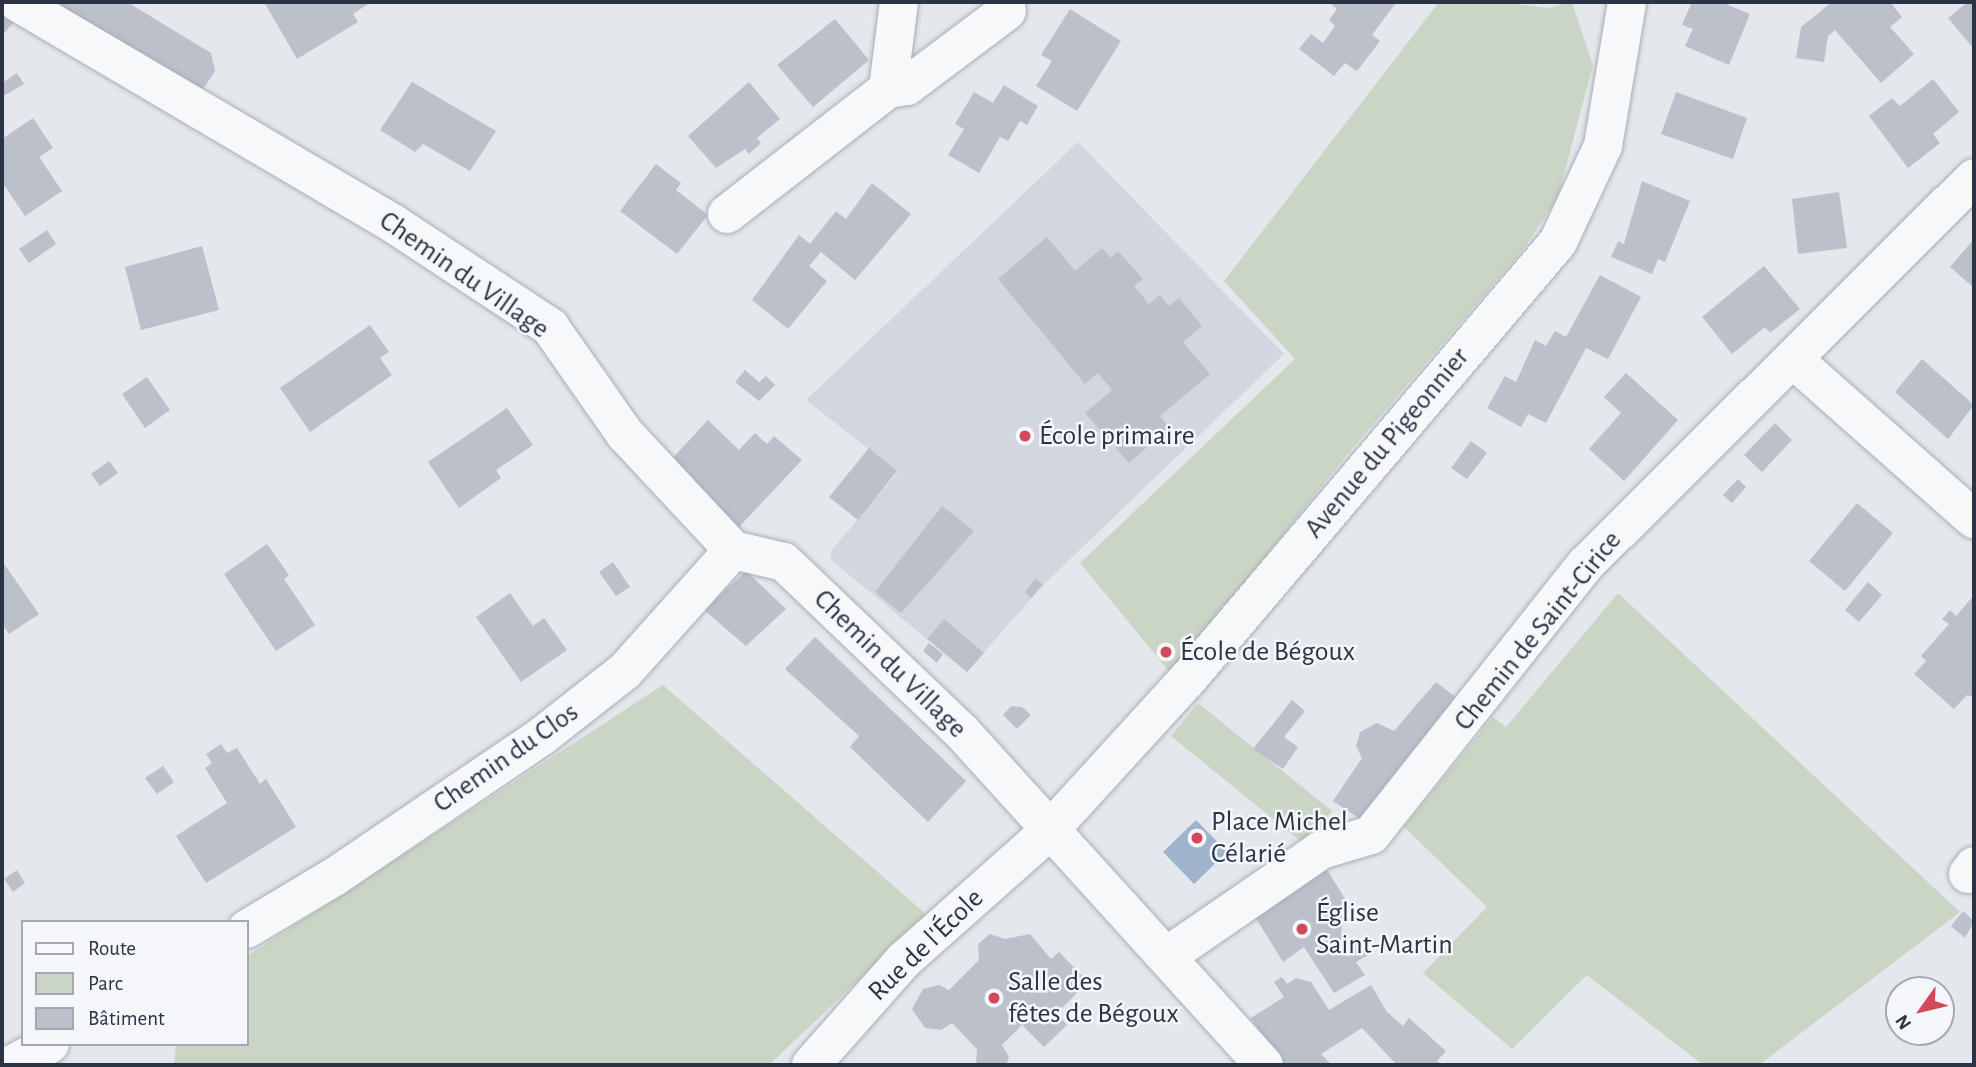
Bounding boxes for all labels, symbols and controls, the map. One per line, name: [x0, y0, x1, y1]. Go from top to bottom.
street label: Chemin du Village: [373, 204, 555, 346]
street label: Avenue du Pigeonnier: [1298, 341, 1476, 545]
place label: École primaire: [1039, 419, 1195, 453]
marker: École primaire: [1017, 428, 1033, 444]
street label: Chemin de Saint-Cirice: [1447, 524, 1629, 738]
street label: Chemin du Village: [807, 583, 973, 745]
place label: École de Bégoux: [1180, 635, 1355, 669]
marker: École de Bégoux: [1158, 644, 1174, 660]
street label: Chemin du Clos: [427, 696, 585, 820]
place label: Place Michel Célarié: [1211, 805, 1348, 871]
marker: Place Michel Célarié: [1189, 830, 1205, 846]
street label: Rue de l'École: [861, 882, 991, 1008]
place label: Église Saint-Martin: [1316, 896, 1453, 962]
legend: [21, 920, 248, 1046]
marker: Église Saint-Martin: [1294, 921, 1310, 937]
text: Route: [88, 938, 136, 959]
place label: Salle des fêtes de Bégoux: [1008, 965, 1179, 1031]
text: Parc: [88, 973, 123, 994]
north arrow: [1885, 976, 1955, 1046]
marker: Salle des fêtes de Bégoux: [986, 990, 1002, 1006]
text: Bâtiment: [88, 1008, 165, 1029]
text: N: [1892, 1011, 1915, 1033]

